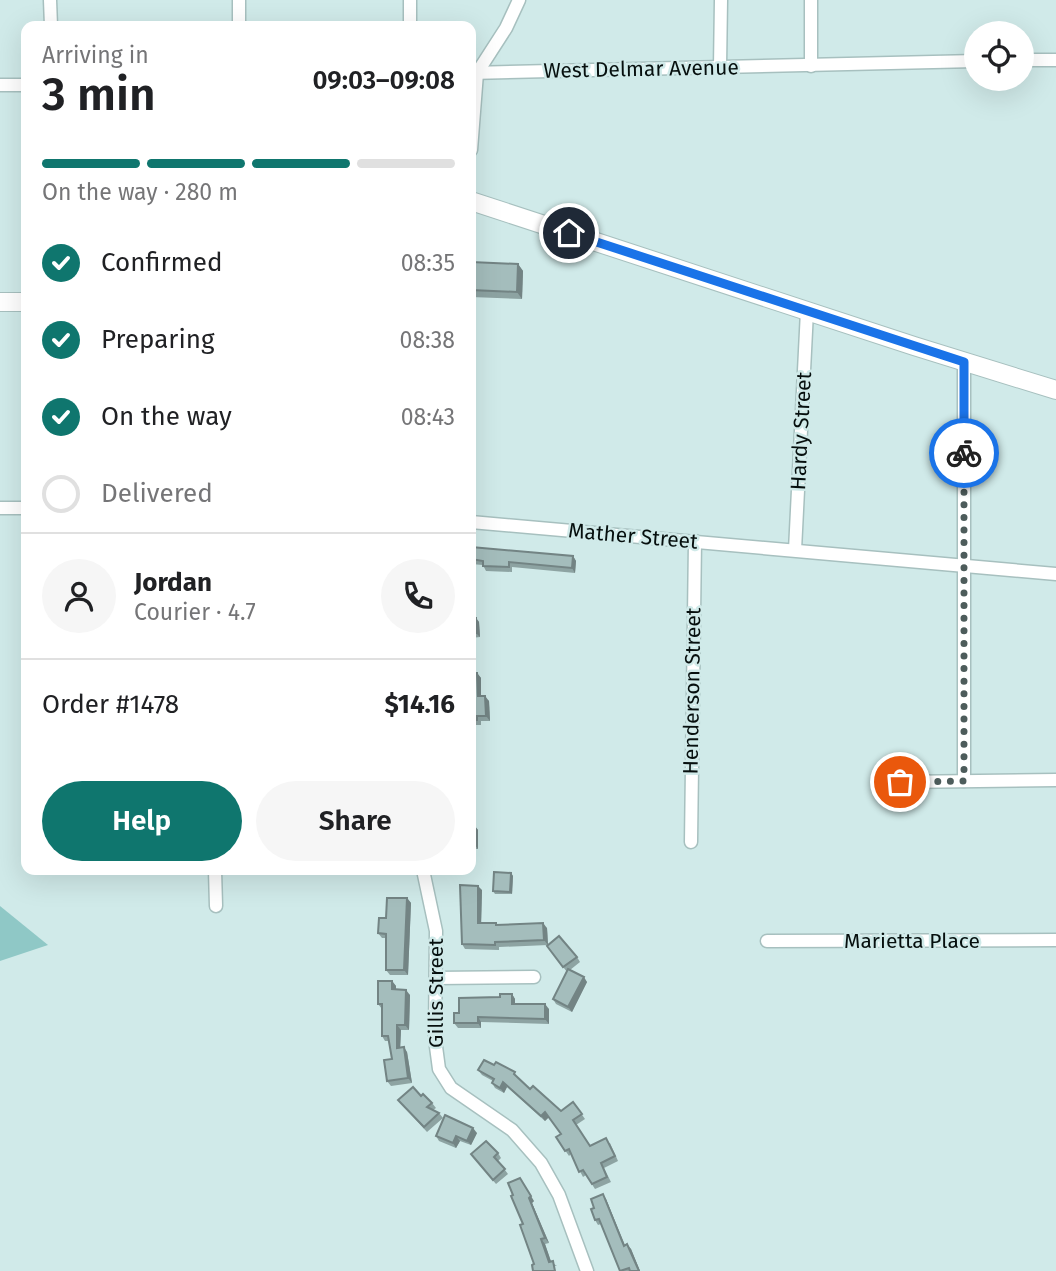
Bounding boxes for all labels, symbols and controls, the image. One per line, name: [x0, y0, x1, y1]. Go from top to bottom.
map controls: [964, 21, 1034, 91]
button: locate: [964, 21, 1034, 91]
text: Arriving in: [42, 41, 149, 69]
street label: West Delmar Avenue: [543, 54, 739, 84]
text: 09:03–09:08: [313, 65, 455, 96]
text: 3 min: [42, 67, 156, 122]
text: On the way · 280 m: [42, 178, 238, 206]
pin: [539, 203, 599, 263]
icon: home: [550, 214, 588, 252]
icon: check: [42, 244, 80, 282]
text: Confirmed: [101, 247, 222, 278]
text: 08:35: [401, 249, 455, 277]
icon: check: [42, 321, 80, 359]
text: Preparing: [101, 324, 214, 355]
text: 08:38: [400, 326, 455, 354]
street label: Hardy Street: [785, 371, 817, 491]
icon: check: [42, 398, 80, 436]
text: On the way: [101, 401, 232, 432]
text: 08:43: [401, 403, 455, 431]
courier: [929, 418, 999, 488]
icon: bike: [945, 434, 983, 472]
text: Delivered: [101, 478, 213, 509]
street label: Mather Street: [567, 517, 699, 555]
button: person: [42, 559, 116, 633]
button: phone: [381, 559, 455, 633]
text: Jordan: [134, 567, 212, 598]
text: Courier · 4.7: [134, 598, 256, 626]
street label: Henderson Street: [678, 607, 706, 775]
text: Order #1478: [42, 689, 179, 720]
text: $14.16: [385, 689, 455, 720]
pin: [870, 752, 930, 812]
icon: bag: [881, 763, 919, 801]
button: Help: [42, 781, 242, 861]
button: Share: [256, 781, 455, 861]
street label: Marietta Place: [844, 928, 980, 954]
street label: Gillis Street: [423, 938, 449, 1048]

